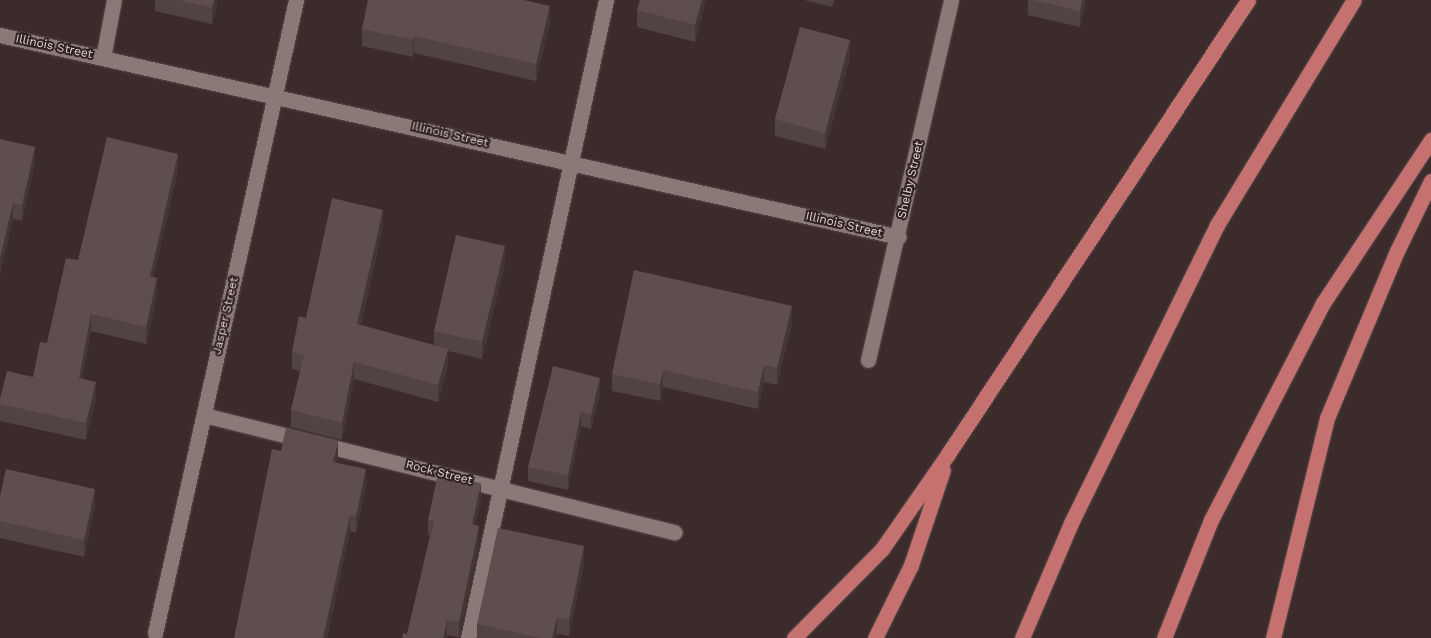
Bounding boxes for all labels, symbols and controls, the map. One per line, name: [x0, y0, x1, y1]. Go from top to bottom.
street label: Illinois Street: [14, 32, 94, 62]
street label: Illinois Street: [410, 119, 490, 151]
street label: Shelby Street: [895, 140, 927, 220]
street label: Illinois Street: [804, 209, 884, 241]
street label: Jasper Street: [210, 276, 242, 356]
street label: Rock Street: [404, 458, 474, 488]

